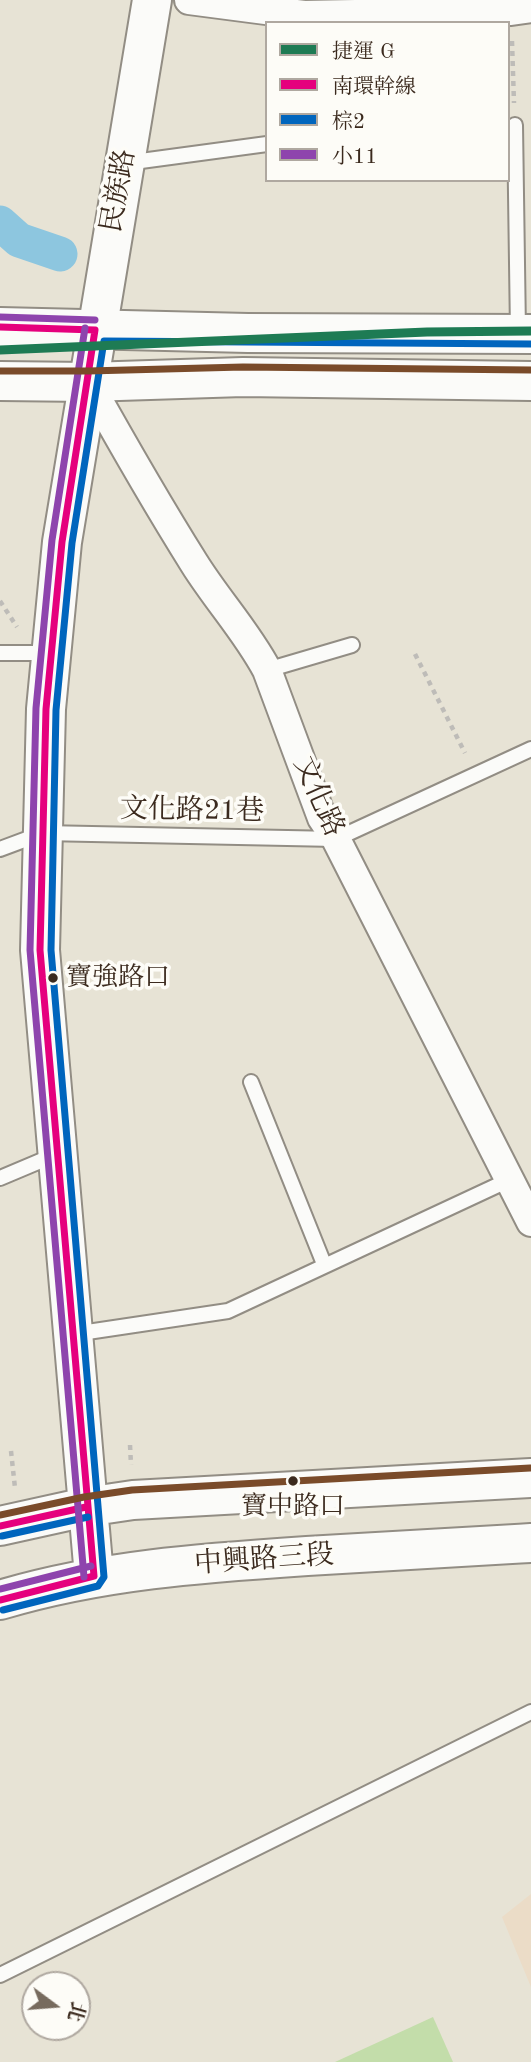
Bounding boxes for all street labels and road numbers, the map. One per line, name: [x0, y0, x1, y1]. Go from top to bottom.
street label: 民族路: [95, 147, 143, 235]
street label: 文化路: [286, 752, 350, 842]
street label: 文化路21巷: [119, 793, 265, 829]
street label: 中興路三段: [193, 1538, 335, 1582]

